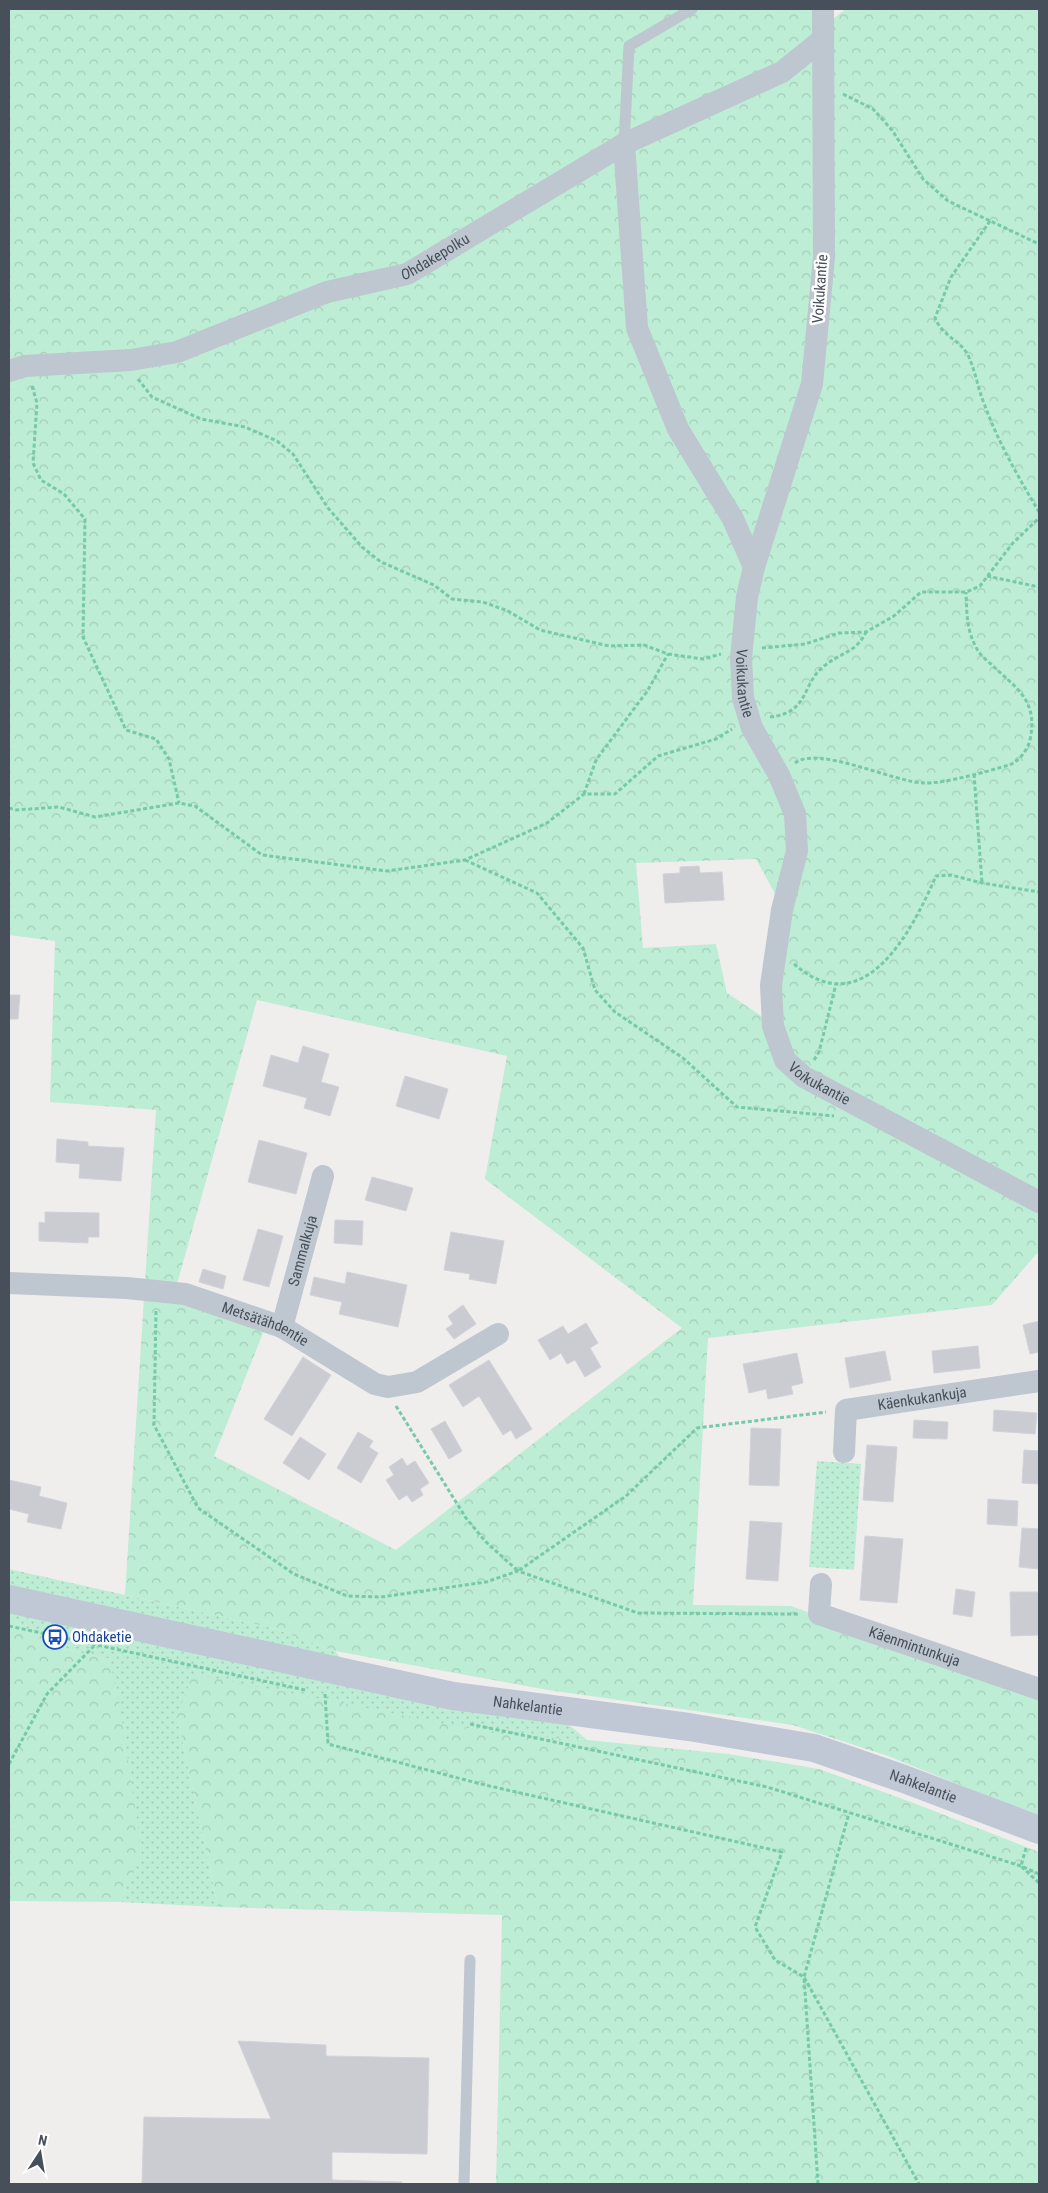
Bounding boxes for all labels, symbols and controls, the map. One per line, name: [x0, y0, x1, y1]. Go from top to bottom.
street label: Ohdakepolku: [399, 230, 473, 284]
street label: Voikukantie: [809, 254, 831, 324]
street label: Voikukantie: [732, 648, 757, 720]
street label: Voikukantie: [784, 1058, 853, 1109]
street label: Sammalkuja: [284, 1213, 321, 1288]
street label: Metsätähdentie: [219, 1298, 312, 1350]
street label: Käenkukankuja: [876, 1383, 968, 1414]
street label: Käenmintunkuja: [867, 1623, 963, 1670]
bus stop icon: Ohdaketie: [42, 1624, 68, 1650]
place label: Ohdaketie: [72, 1628, 131, 1646]
street label: Nahkelantie: [492, 1692, 564, 1719]
street label: Nahkelantie: [887, 1766, 959, 1807]
north arrow: [15, 2128, 65, 2178]
text: N: [37, 2132, 49, 2149]

